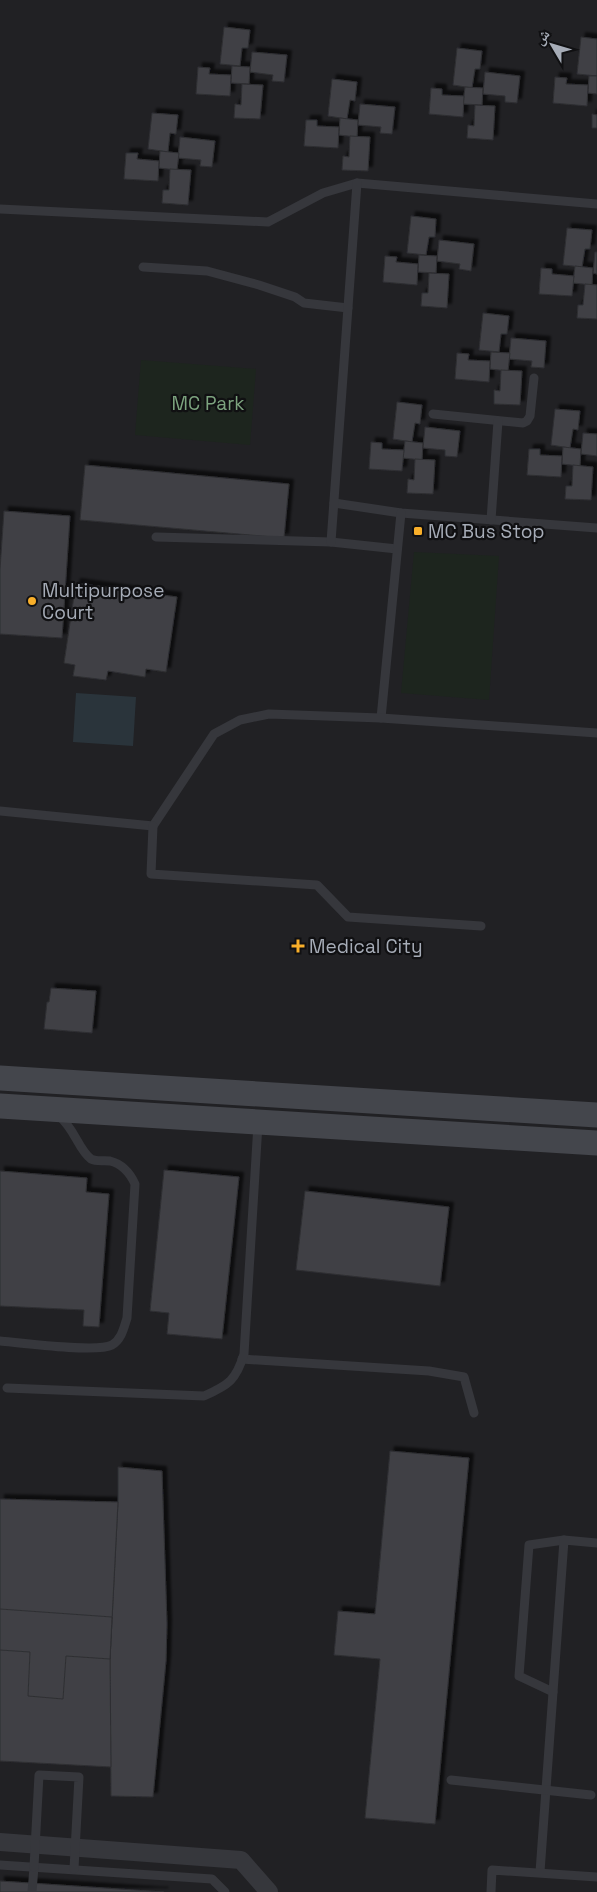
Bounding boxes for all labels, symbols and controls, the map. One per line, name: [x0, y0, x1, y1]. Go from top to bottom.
north arrow: [527, 20, 577, 70]
text: ش: [530, 25, 554, 48]
park label: MC Park: [171, 391, 245, 416]
place label: MC Bus Stop: [428, 519, 545, 544]
marker: MC Bus Stop: [412, 525, 424, 537]
place label: Multipurpose Court: [42, 578, 164, 625]
marker: Multipurpose Court: [26, 595, 38, 607]
place label: Medical City: [309, 934, 423, 959]
marker: Medical City: [291, 939, 305, 953]

